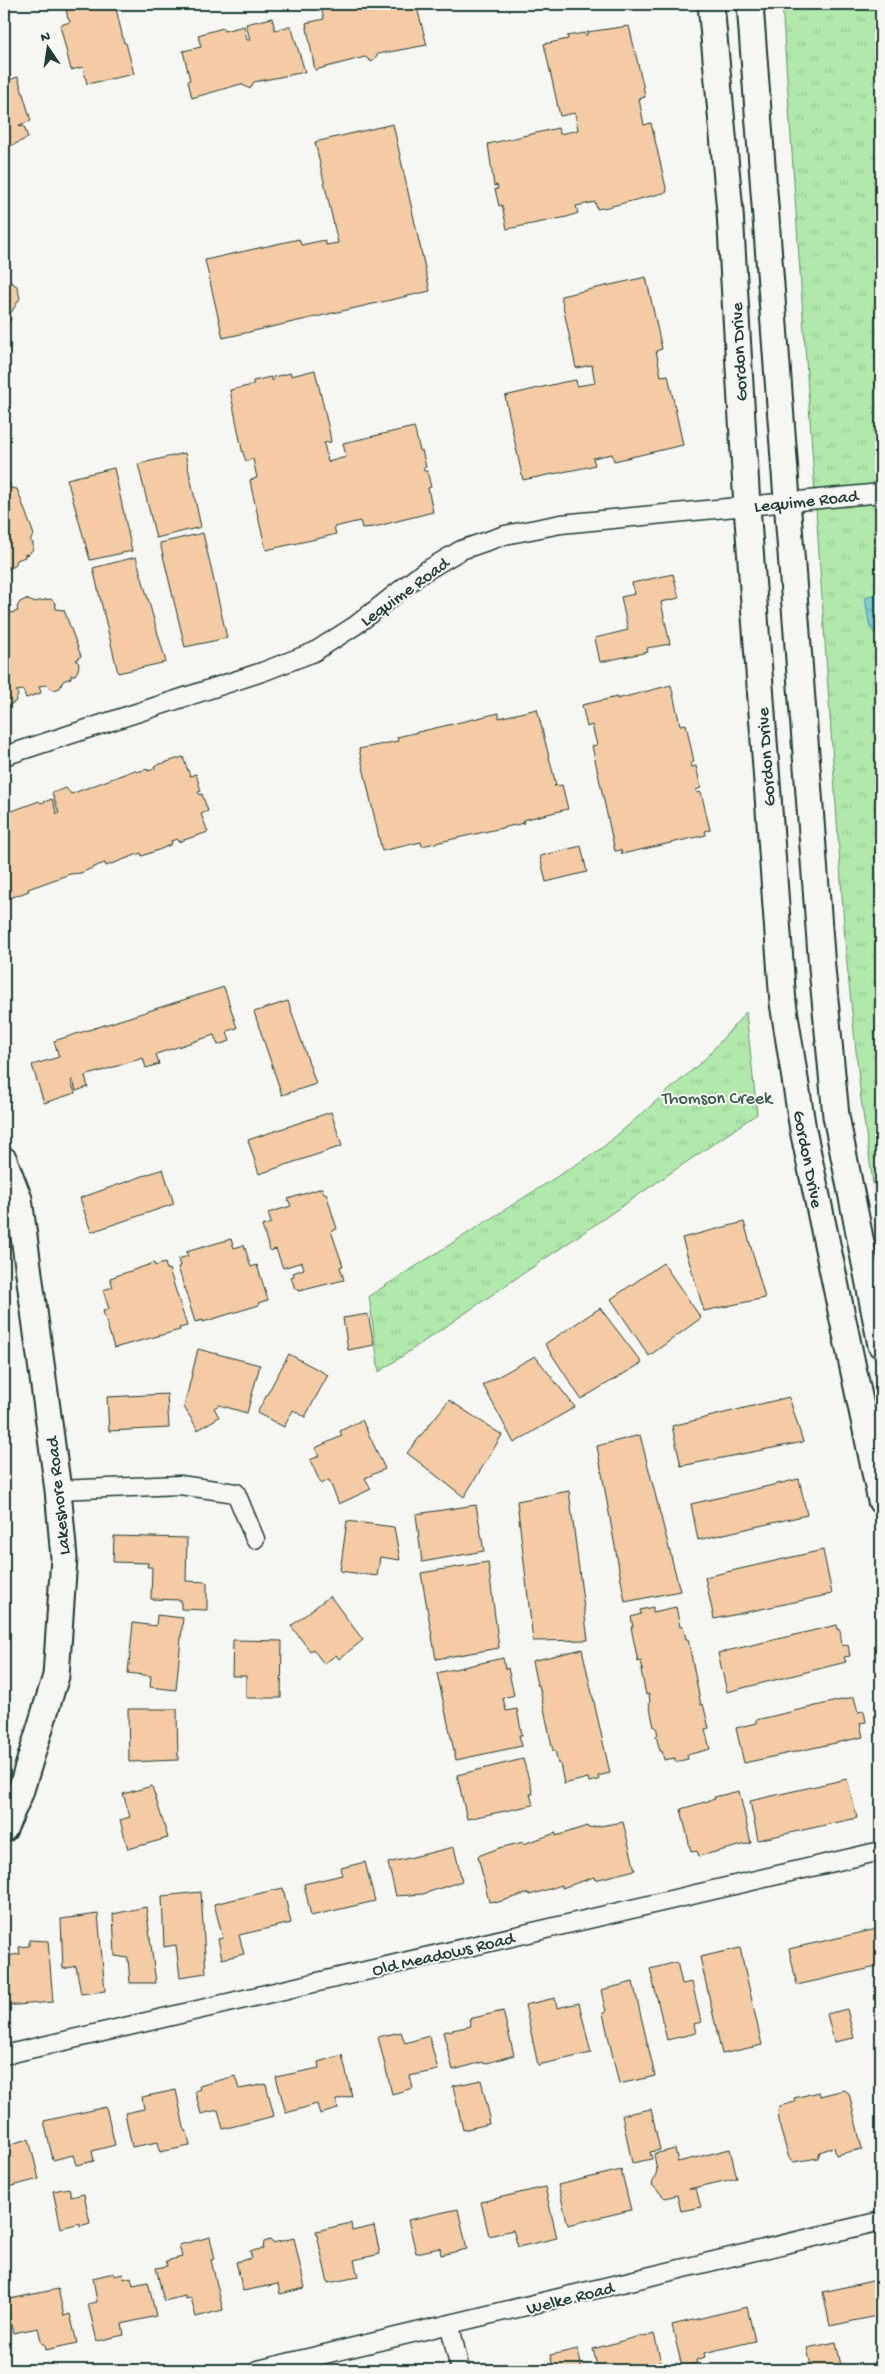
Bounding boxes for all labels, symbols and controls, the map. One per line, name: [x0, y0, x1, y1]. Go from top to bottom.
north arrow: [22, 22, 72, 72]
text: N: [39, 28, 52, 47]
street label: Gordon Drive: [727, 301, 754, 402]
street label: Lequime Road: [753, 486, 861, 518]
street label: Lequime Road: [357, 553, 455, 632]
street label: Gordon Drive: [754, 706, 781, 807]
park label: Thomson Creek: [661, 1089, 774, 1110]
street label: Gordon Drive: [787, 1109, 826, 1211]
street label: Lakeshore Road: [43, 1434, 76, 1556]
street label: Old Meadows Road: [370, 1929, 518, 1982]
street label: Welke Road: [525, 2278, 618, 2320]

